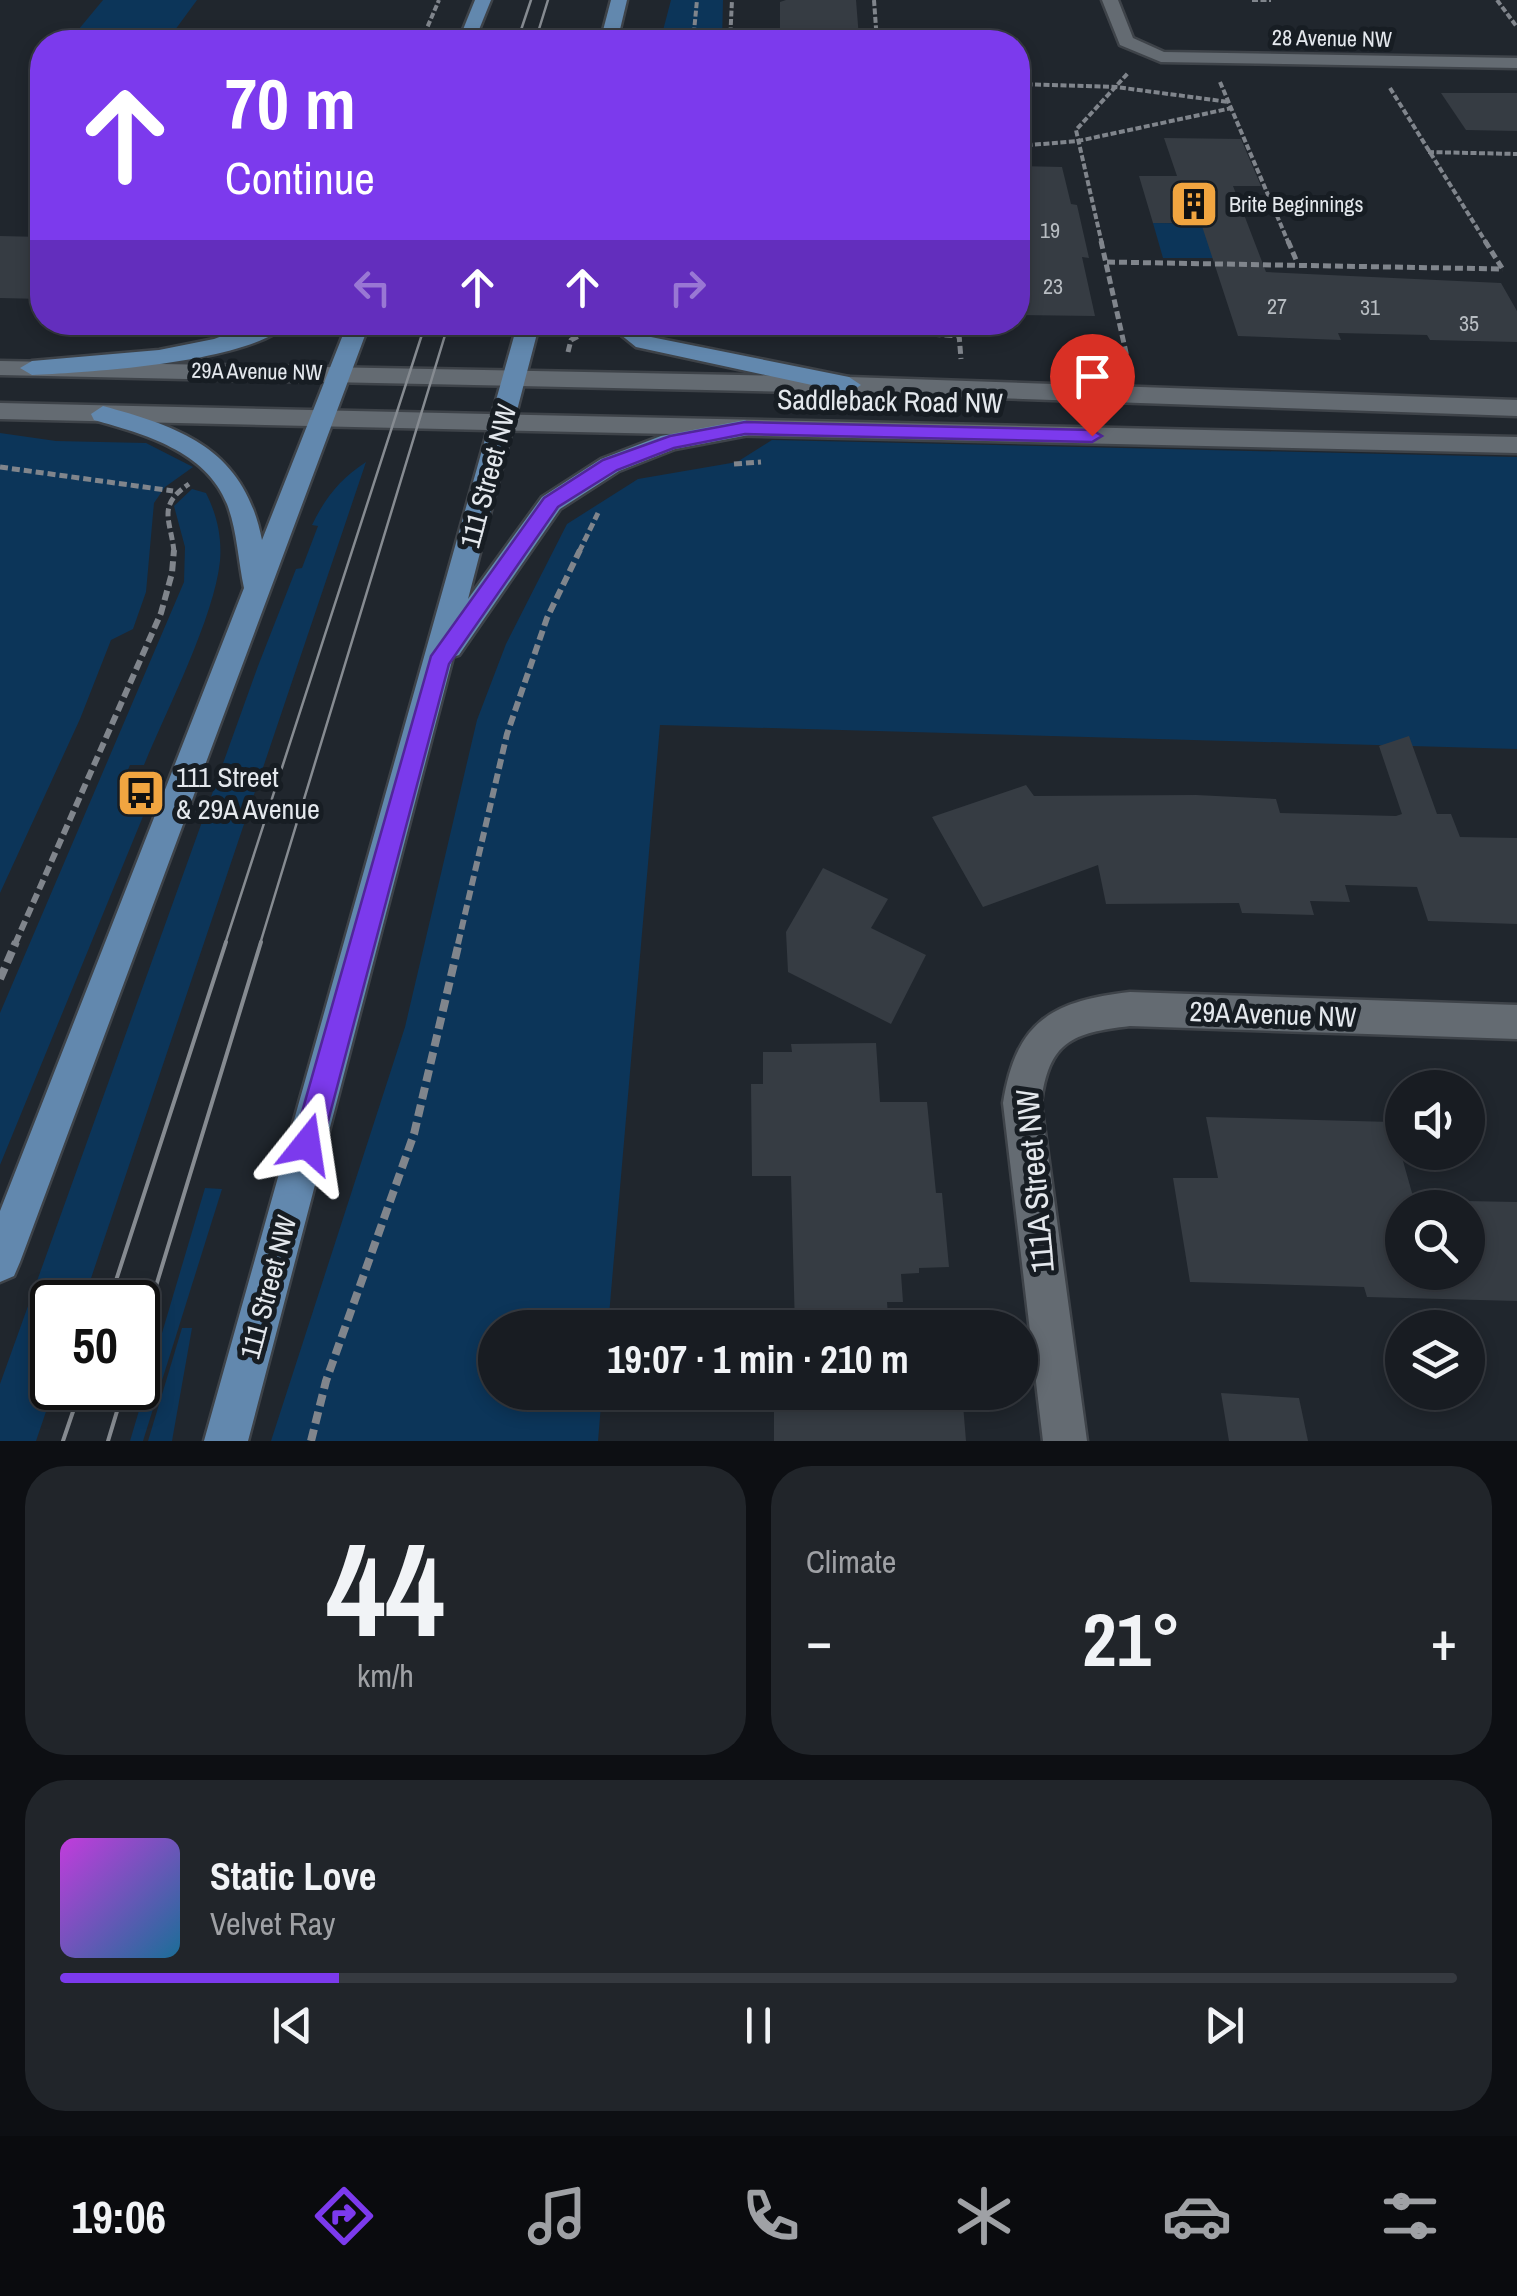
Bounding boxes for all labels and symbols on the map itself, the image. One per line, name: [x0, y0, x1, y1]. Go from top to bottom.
street label: 28 Avenue NW: [1272, 22, 1392, 54]
building icon: Brite Beginnings: [1168, 178, 1220, 230]
place label: Brite Beginnings: [1229, 189, 1363, 219]
house number: 19: [1040, 215, 1060, 245]
house number: 23: [1043, 271, 1063, 301]
house number: 27: [1267, 291, 1287, 321]
house number: 31: [1360, 292, 1380, 322]
house number: 35: [1459, 308, 1479, 338]
pin: [1050, 334, 1135, 437]
street label: 29A Avenue NW: [191, 355, 323, 387]
street label: Saddleback Road NW: [777, 380, 1004, 422]
street label: 111 Street NW: [451, 400, 525, 552]
place label: 111 Street & 29A Avenue: [176, 758, 320, 828]
bus stop icon: 111 Street & 29A Avenue: [115, 767, 167, 819]
street label: 29A Avenue NW: [1189, 992, 1357, 1036]
street label: 111A Street NW: [1005, 1087, 1064, 1275]
position arrow: [255, 1092, 359, 1196]
street label: 111 Street NW: [231, 1211, 305, 1363]
speed limit sign: 50: [30, 1280, 160, 1410]

